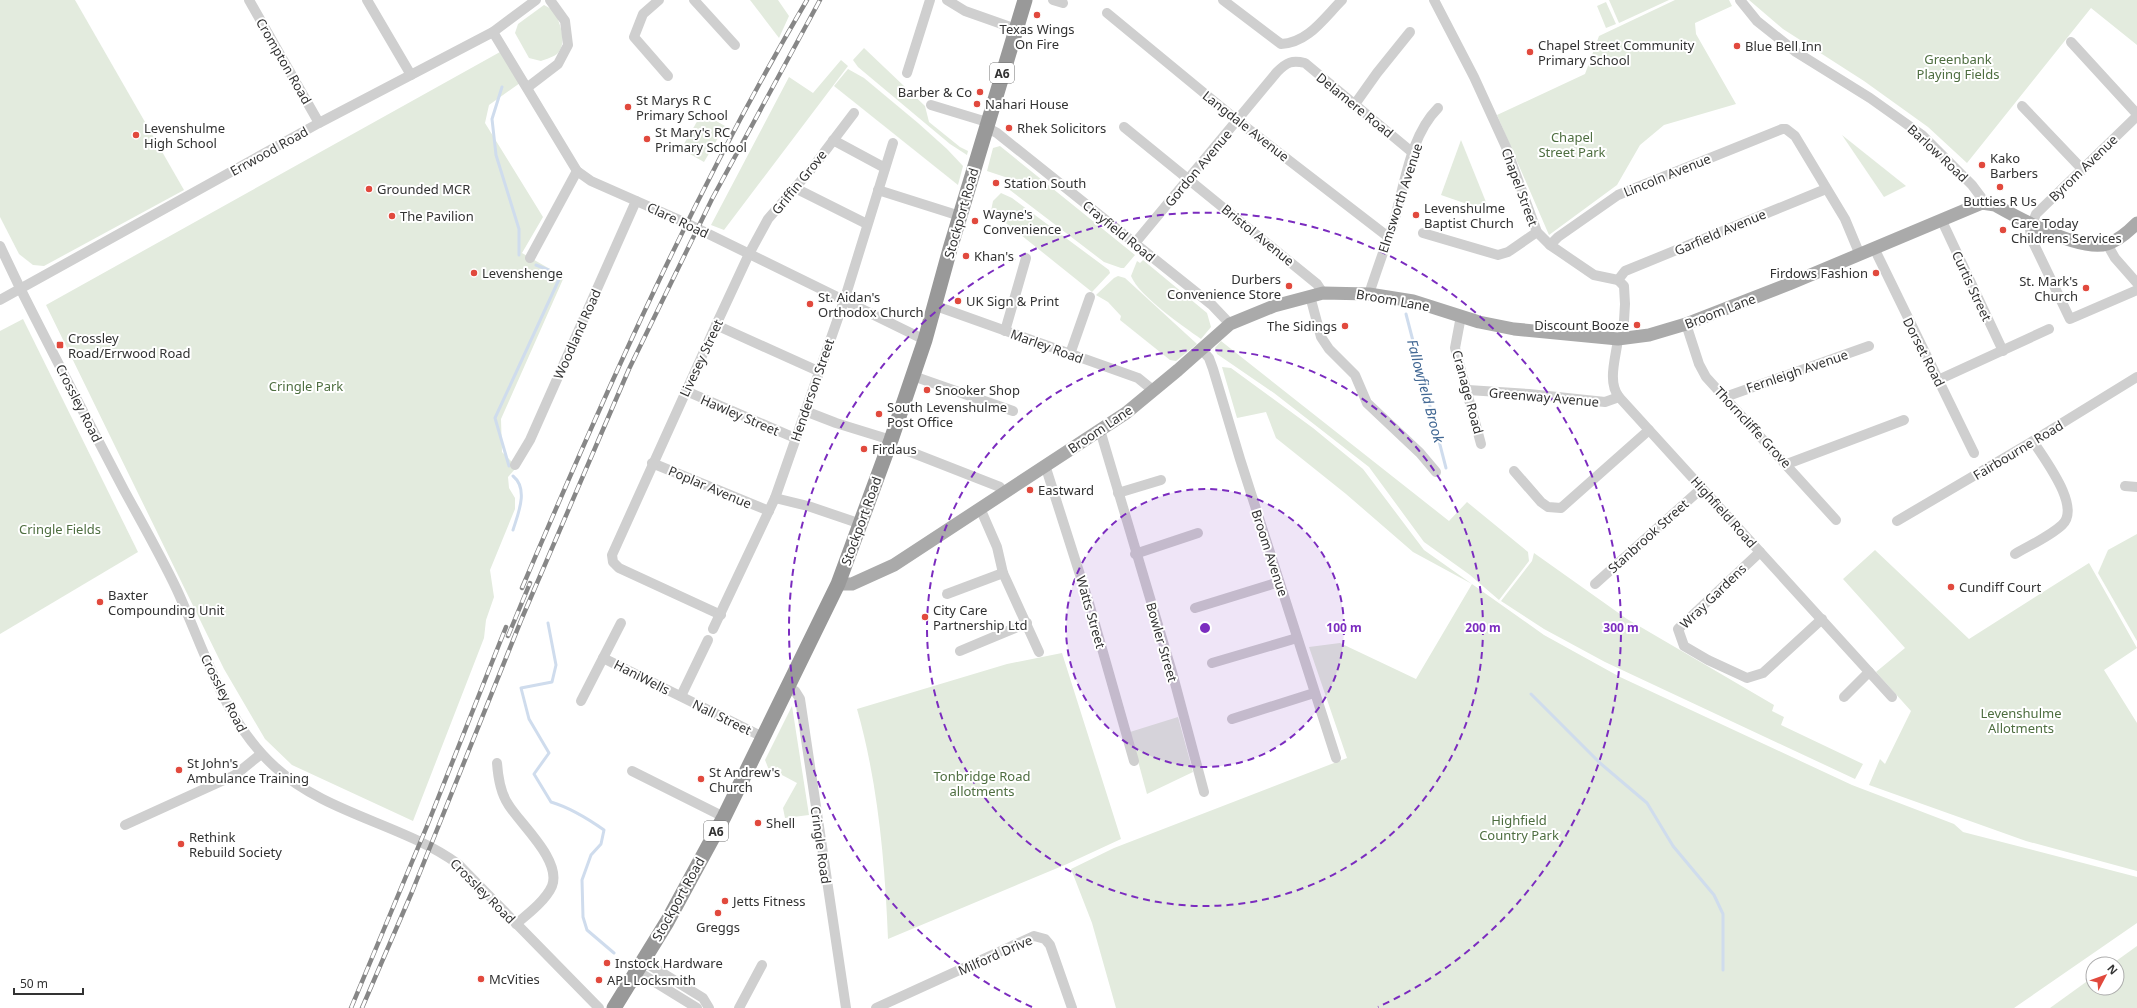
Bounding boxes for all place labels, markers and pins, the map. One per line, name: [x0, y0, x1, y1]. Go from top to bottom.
marker: Texas Wings On Fire: [1032, 10, 1042, 20]
place label: Texas Wings On Fire: [1000, 20, 1074, 53]
place label: Chapel Street Community Primary School: [1538, 36, 1695, 69]
place label: Blue Bell Inn: [1745, 37, 1822, 55]
marker: Blue Bell Inn: [1732, 41, 1742, 51]
marker: Chapel Street Community Primary School: [1525, 47, 1535, 57]
place label: Barber & Co: [898, 83, 972, 101]
marker: Barber & Co: [975, 87, 985, 97]
place label: St Marys R C Primary School: [636, 91, 728, 124]
place label: Nahari House: [985, 95, 1069, 113]
marker: Nahari House: [972, 99, 982, 109]
marker: St Marys R C Primary School: [623, 102, 633, 112]
place label: Levenshulme High School: [144, 119, 225, 152]
place label: Rhek Solicitors: [1017, 119, 1106, 137]
place label: St Mary's RC Primary School: [655, 123, 747, 156]
marker: Rhek Solicitors: [1004, 123, 1014, 133]
marker: Levenshulme High School: [131, 130, 141, 140]
marker: St Mary's RC Primary School: [642, 134, 652, 144]
place label: Kako Barbers: [1990, 149, 2038, 182]
marker: Kako Barbers: [1977, 160, 1987, 170]
place label: Station South: [1004, 174, 1086, 192]
marker: Station South: [991, 178, 1001, 188]
place label: Grounded MCR: [377, 180, 470, 198]
marker: Butties R Us: [1995, 182, 2005, 192]
marker: Grounded MCR: [364, 184, 374, 194]
place label: Butties R Us: [1963, 192, 2037, 210]
place label: Levenshulme Baptist Church: [1424, 199, 1514, 232]
place label: Wayne's Convenience: [983, 205, 1061, 238]
place label: The Pavilion: [400, 207, 474, 225]
marker: Levenshulme Baptist Church: [1411, 210, 1421, 220]
marker: The Pavilion: [387, 211, 397, 221]
place label: Care Today Childrens Services: [2011, 214, 2122, 247]
marker: Wayne's Convenience: [970, 216, 980, 226]
marker: Care Today Childrens Services: [1998, 225, 2008, 235]
place label: Khan's: [974, 247, 1014, 265]
marker: Khan's: [961, 251, 971, 261]
place label: Levenshenge: [482, 264, 563, 282]
place label: Firdows Fashion: [1770, 264, 1868, 282]
marker: Levenshenge: [469, 268, 479, 278]
marker: Firdows Fashion: [1871, 268, 1881, 278]
place label: Durbers Convenience Store: [1167, 270, 1281, 303]
place label: St. Mark's Church: [2019, 272, 2078, 305]
marker: Durbers Convenience Store: [1284, 281, 1294, 291]
marker: St. Mark's Church: [2081, 283, 2091, 293]
place label: St. Aidan's Orthodox Church: [818, 288, 924, 321]
place label: UK Sign & Print: [966, 292, 1059, 310]
marker: UK Sign & Print: [953, 296, 963, 306]
marker: St. Aidan's Orthodox Church: [805, 299, 815, 309]
place label: Discount Booze: [1534, 316, 1629, 334]
place label: The Sidings: [1267, 317, 1337, 335]
marker: Discount Booze: [1632, 320, 1642, 330]
marker: The Sidings: [1340, 321, 1350, 331]
place label: Crossley Road/Errwood Road: [68, 329, 191, 362]
marker: Crossley Road/Errwood Road: [55, 340, 65, 350]
place label: Snooker Shop: [935, 381, 1020, 399]
marker: Snooker Shop: [922, 385, 932, 395]
place label: South Levenshulme Post Office: [887, 398, 1007, 431]
marker: South Levenshulme Post Office: [874, 409, 884, 419]
place label: Firdaus: [872, 440, 917, 458]
marker: Firdaus: [859, 444, 869, 454]
place label: Eastward: [1038, 481, 1094, 499]
marker: Eastward: [1025, 485, 1035, 495]
place label: Cundiff Court: [1959, 578, 2041, 596]
marker: Cundiff Court: [1946, 582, 1956, 592]
place label: Baxter Compounding Unit: [108, 586, 225, 619]
marker: Baxter Compounding Unit: [95, 597, 105, 607]
place label: City Care Partnership Ltd: [933, 601, 1027, 634]
marker: City Care Partnership Ltd: [920, 612, 930, 622]
centre of rings: [1198, 621, 1212, 635]
place label: St John's Ambulance Training: [187, 754, 309, 787]
place label: St Andrew's Church: [709, 763, 780, 796]
marker: St John's Ambulance Training: [174, 765, 184, 775]
marker: St Andrew's Church: [696, 774, 706, 784]
place label: Shell: [766, 814, 795, 832]
marker: Shell: [753, 818, 763, 828]
place label: Rethink Rebuild Society: [189, 828, 282, 861]
marker: Rethink Rebuild Society: [176, 839, 186, 849]
place label: Jetts Fitness: [731, 892, 806, 910]
marker: Jetts Fitness: [720, 896, 730, 906]
marker: Greggs: [713, 908, 723, 918]
place label: Greggs: [696, 918, 740, 936]
place label: Instock Hardware: [615, 954, 723, 972]
marker: Instock Hardware: [602, 958, 612, 968]
place label: McVities: [489, 970, 540, 988]
place label: APL Locksmith: [607, 971, 696, 989]
marker: McVities: [476, 974, 486, 984]
marker: APL Locksmith: [594, 975, 604, 985]

